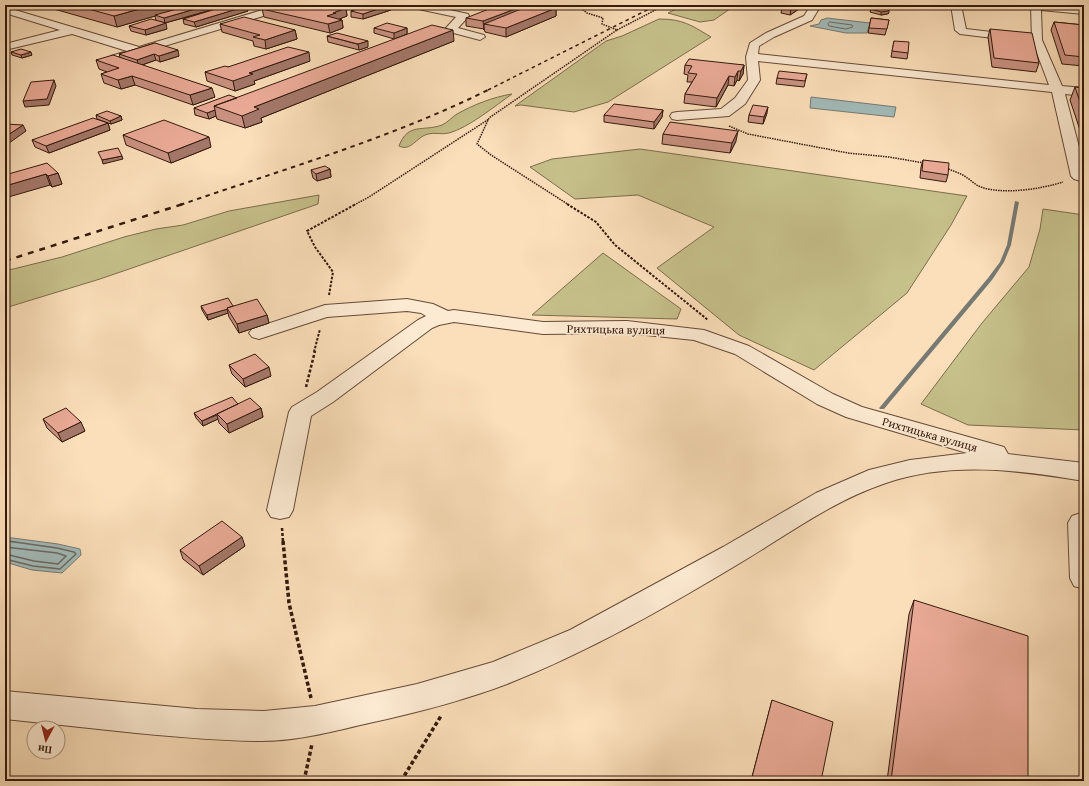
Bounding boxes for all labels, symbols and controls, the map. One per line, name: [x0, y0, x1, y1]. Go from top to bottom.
street label: Рихтицька вулиця: [567, 320, 665, 338]
street label: Рихтицька вулиця: [880, 412, 980, 456]
north arrow: [26, 720, 66, 760]
text: Пн: [37, 741, 53, 759]

